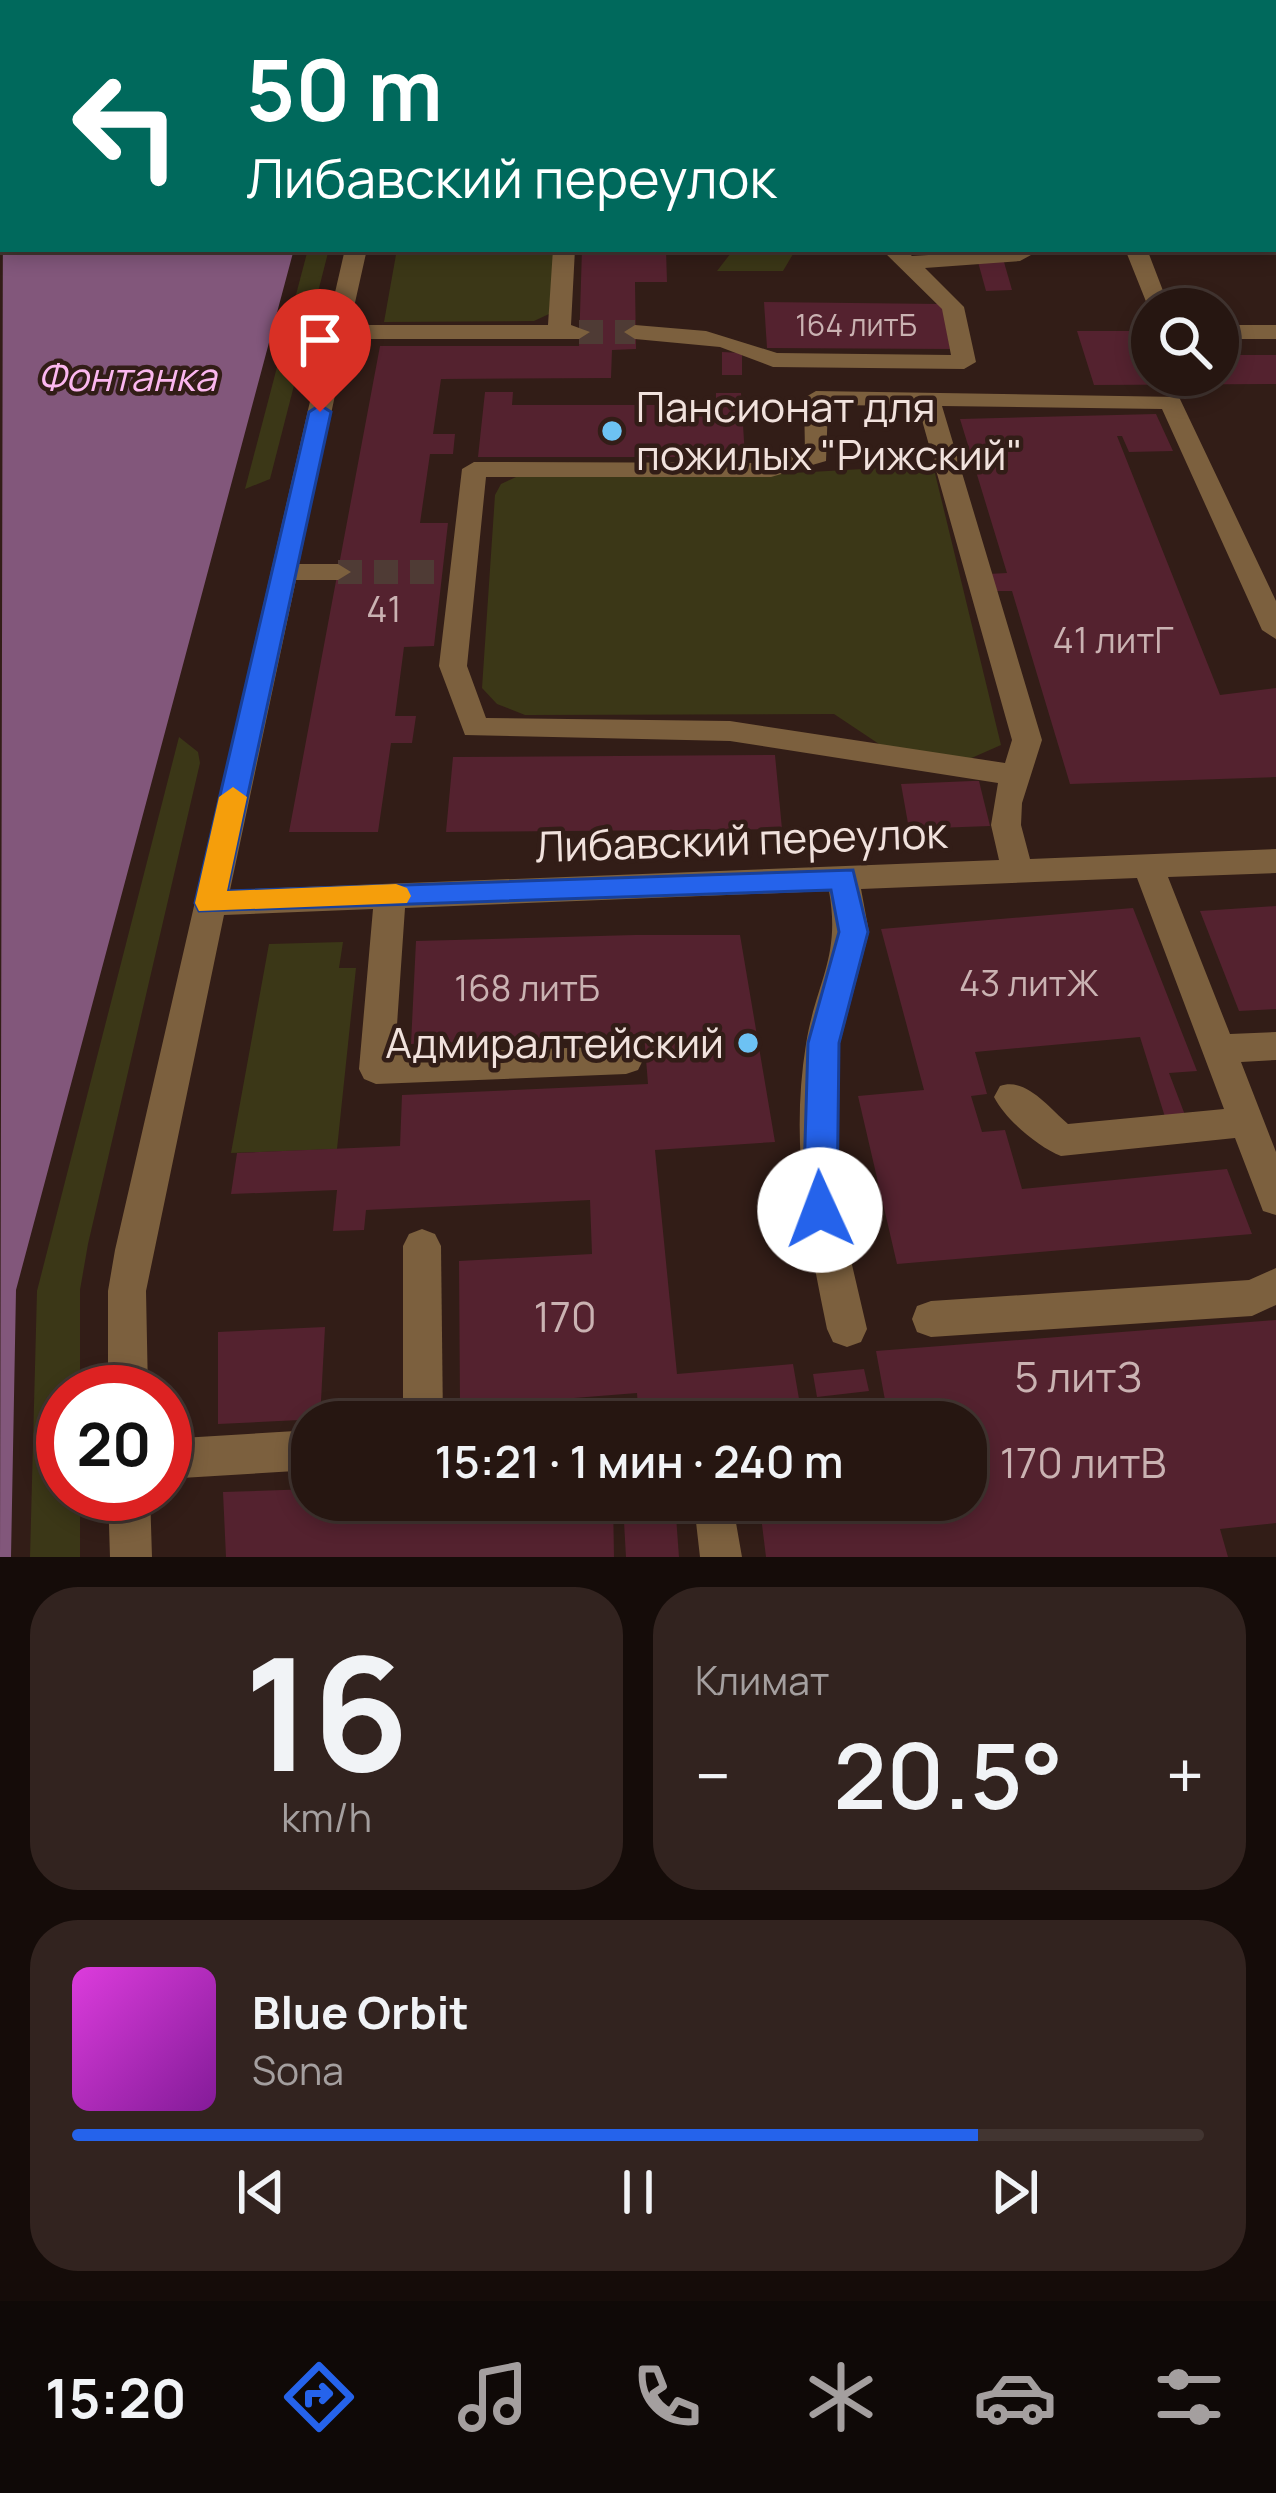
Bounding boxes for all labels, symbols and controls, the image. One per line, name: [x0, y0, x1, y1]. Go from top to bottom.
text: 50 m: [246, 31, 443, 146]
icon: left: [48, 48, 204, 204]
text: Либавский переулок: [246, 140, 776, 214]
map controls: [1131, 288, 1239, 396]
button: search: [1131, 288, 1239, 396]
pin: [269, 289, 371, 412]
house number: 164 литБ: [795, 304, 917, 345]
icon: arrive: [287, 307, 353, 373]
water label: Фонтанка: [38, 349, 219, 403]
place label: Пансионат для пожилых "Рижский": [636, 377, 1023, 483]
marker: Пансионат для пожилых "Рижский": [599, 418, 625, 444]
house number: 41: [366, 584, 402, 633]
house number: 41 литГ: [1053, 615, 1173, 664]
street label: Либавский переулок: [534, 803, 949, 875]
house number: 43 литЖ: [959, 958, 1099, 1007]
house number: 168 литБ: [454, 963, 600, 1012]
place label: Адмиралтейский: [385, 1013, 724, 1071]
marker: Адмиралтейский: [735, 1030, 761, 1056]
position arrow: [757, 1147, 883, 1273]
house number: 170: [533, 1287, 597, 1345]
house number: 5 литЗ: [1014, 1347, 1142, 1405]
speed limit sign: 20: [36, 1365, 192, 1521]
text: 15:21 · 1 мин · 240 m: [435, 1430, 843, 1492]
house number: 170 литВ: [1000, 1433, 1166, 1491]
text: 16: [244, 1605, 409, 1818]
text: Климат: [695, 1653, 830, 1707]
text: 20.5°: [834, 1713, 1063, 1836]
text: −: [695, 1730, 731, 1820]
text: +: [1166, 1730, 1204, 1820]
text: km/h: [281, 1790, 372, 1844]
text: Blue Orbit: [252, 1981, 469, 2043]
text: Sona: [252, 2043, 344, 2097]
icon: previous: [228, 2159, 294, 2225]
icon: pause: [605, 2159, 671, 2225]
icon: next: [982, 2159, 1048, 2225]
icon: directions: [277, 2355, 361, 2439]
icon: music: [451, 2355, 535, 2439]
icon: phone: [625, 2355, 709, 2439]
icon: climate: [799, 2355, 883, 2439]
icon: car: [973, 2355, 1057, 2439]
icon: filters: [1147, 2355, 1231, 2439]
text: 15:20: [45, 2360, 187, 2434]

